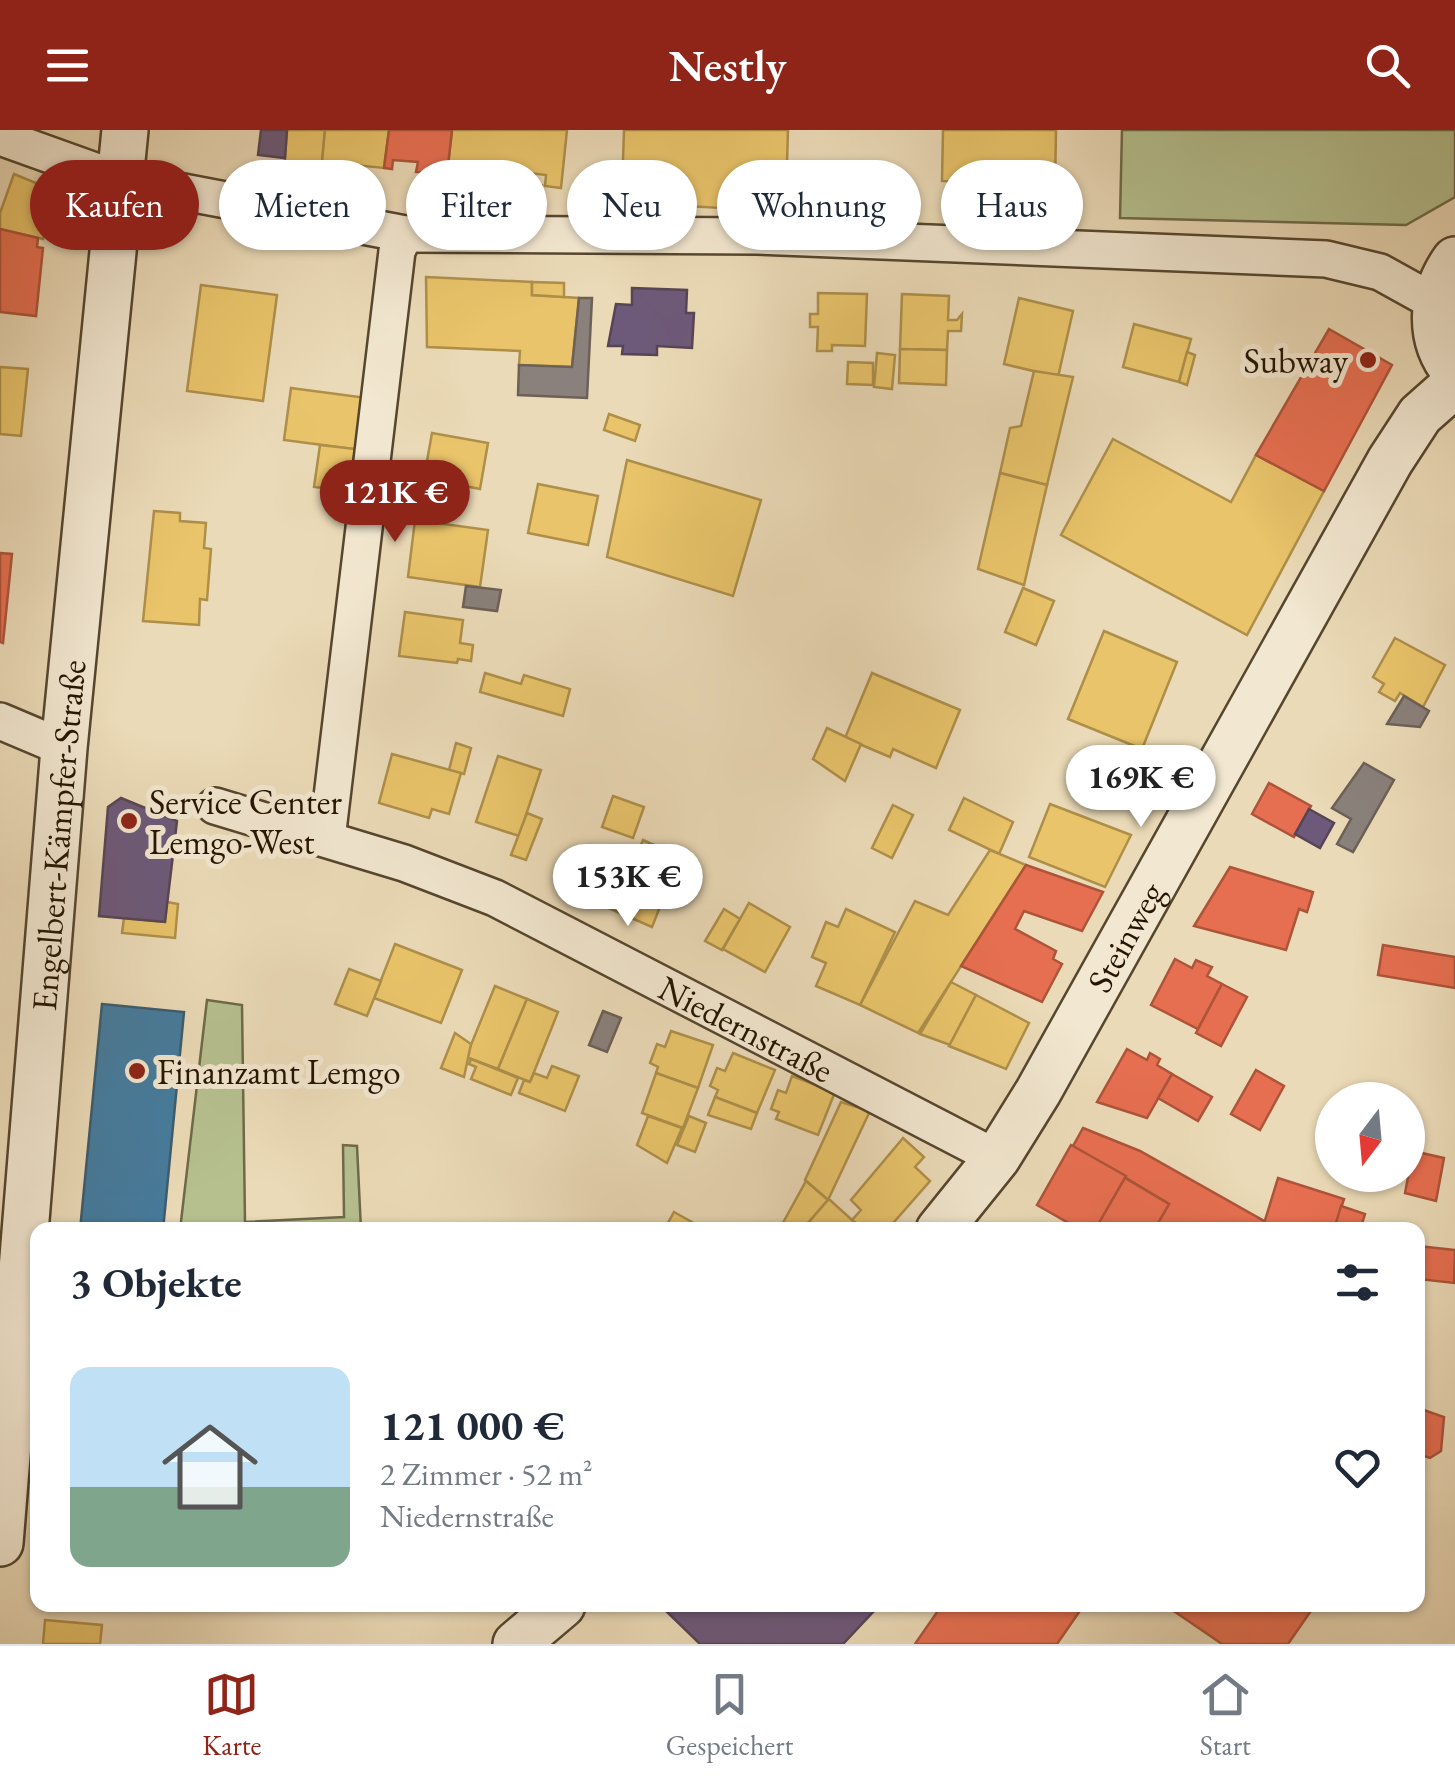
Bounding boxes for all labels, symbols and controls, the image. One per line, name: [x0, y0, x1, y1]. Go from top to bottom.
text: Nestly: [668, 36, 787, 94]
icon: menu: [40, 38, 95, 93]
icon: search: [1360, 38, 1415, 93]
chip: Kaufen: [30, 160, 199, 250]
chip: Mieten: [219, 160, 386, 250]
chip: Filter: [406, 160, 547, 250]
chip: Neu: [567, 160, 697, 250]
chip: Wohnung: [717, 160, 921, 250]
chip: Haus: [941, 160, 1083, 250]
place label: Subway: [1243, 338, 1349, 383]
marker: Subway: [1357, 349, 1379, 371]
pin: 121K €: [314, 460, 476, 545]
text: 121K €: [342, 471, 448, 513]
street label: Engelbert-Kämpfer-Straße: [20, 658, 95, 1013]
pin: 169K €: [1060, 745, 1222, 830]
text: 169K €: [1088, 756, 1194, 798]
place label: Service Center Lemgo-West: [149, 779, 342, 864]
marker: Service Center Lemgo-West: [118, 810, 140, 832]
pin: 153K €: [547, 844, 709, 929]
text: 153K €: [575, 855, 681, 897]
street label: Steinweg: [1076, 873, 1174, 1000]
street label: Niedernstraße: [651, 964, 841, 1092]
place label: Finanzamt Lemgo: [157, 1049, 401, 1094]
marker: Finanzamt Lemgo: [126, 1060, 148, 1082]
north arrow: [1315, 1082, 1425, 1192]
map controls: [1315, 1082, 1425, 1192]
text: 3 Objekte: [70, 1255, 242, 1310]
icon: filters: [1330, 1255, 1385, 1310]
text: 121 000 €: [380, 1398, 564, 1453]
icon: home: [150, 1407, 270, 1527]
icon: heart: [1330, 1440, 1385, 1495]
text: 2 Zimmer · 52 m²: [380, 1453, 593, 1495]
text: Niedernstraße: [380, 1495, 554, 1537]
tab: Karte: [202, 1667, 261, 1763]
tab: Gespeichert: [666, 1667, 793, 1763]
tab: Start: [1198, 1667, 1253, 1763]

